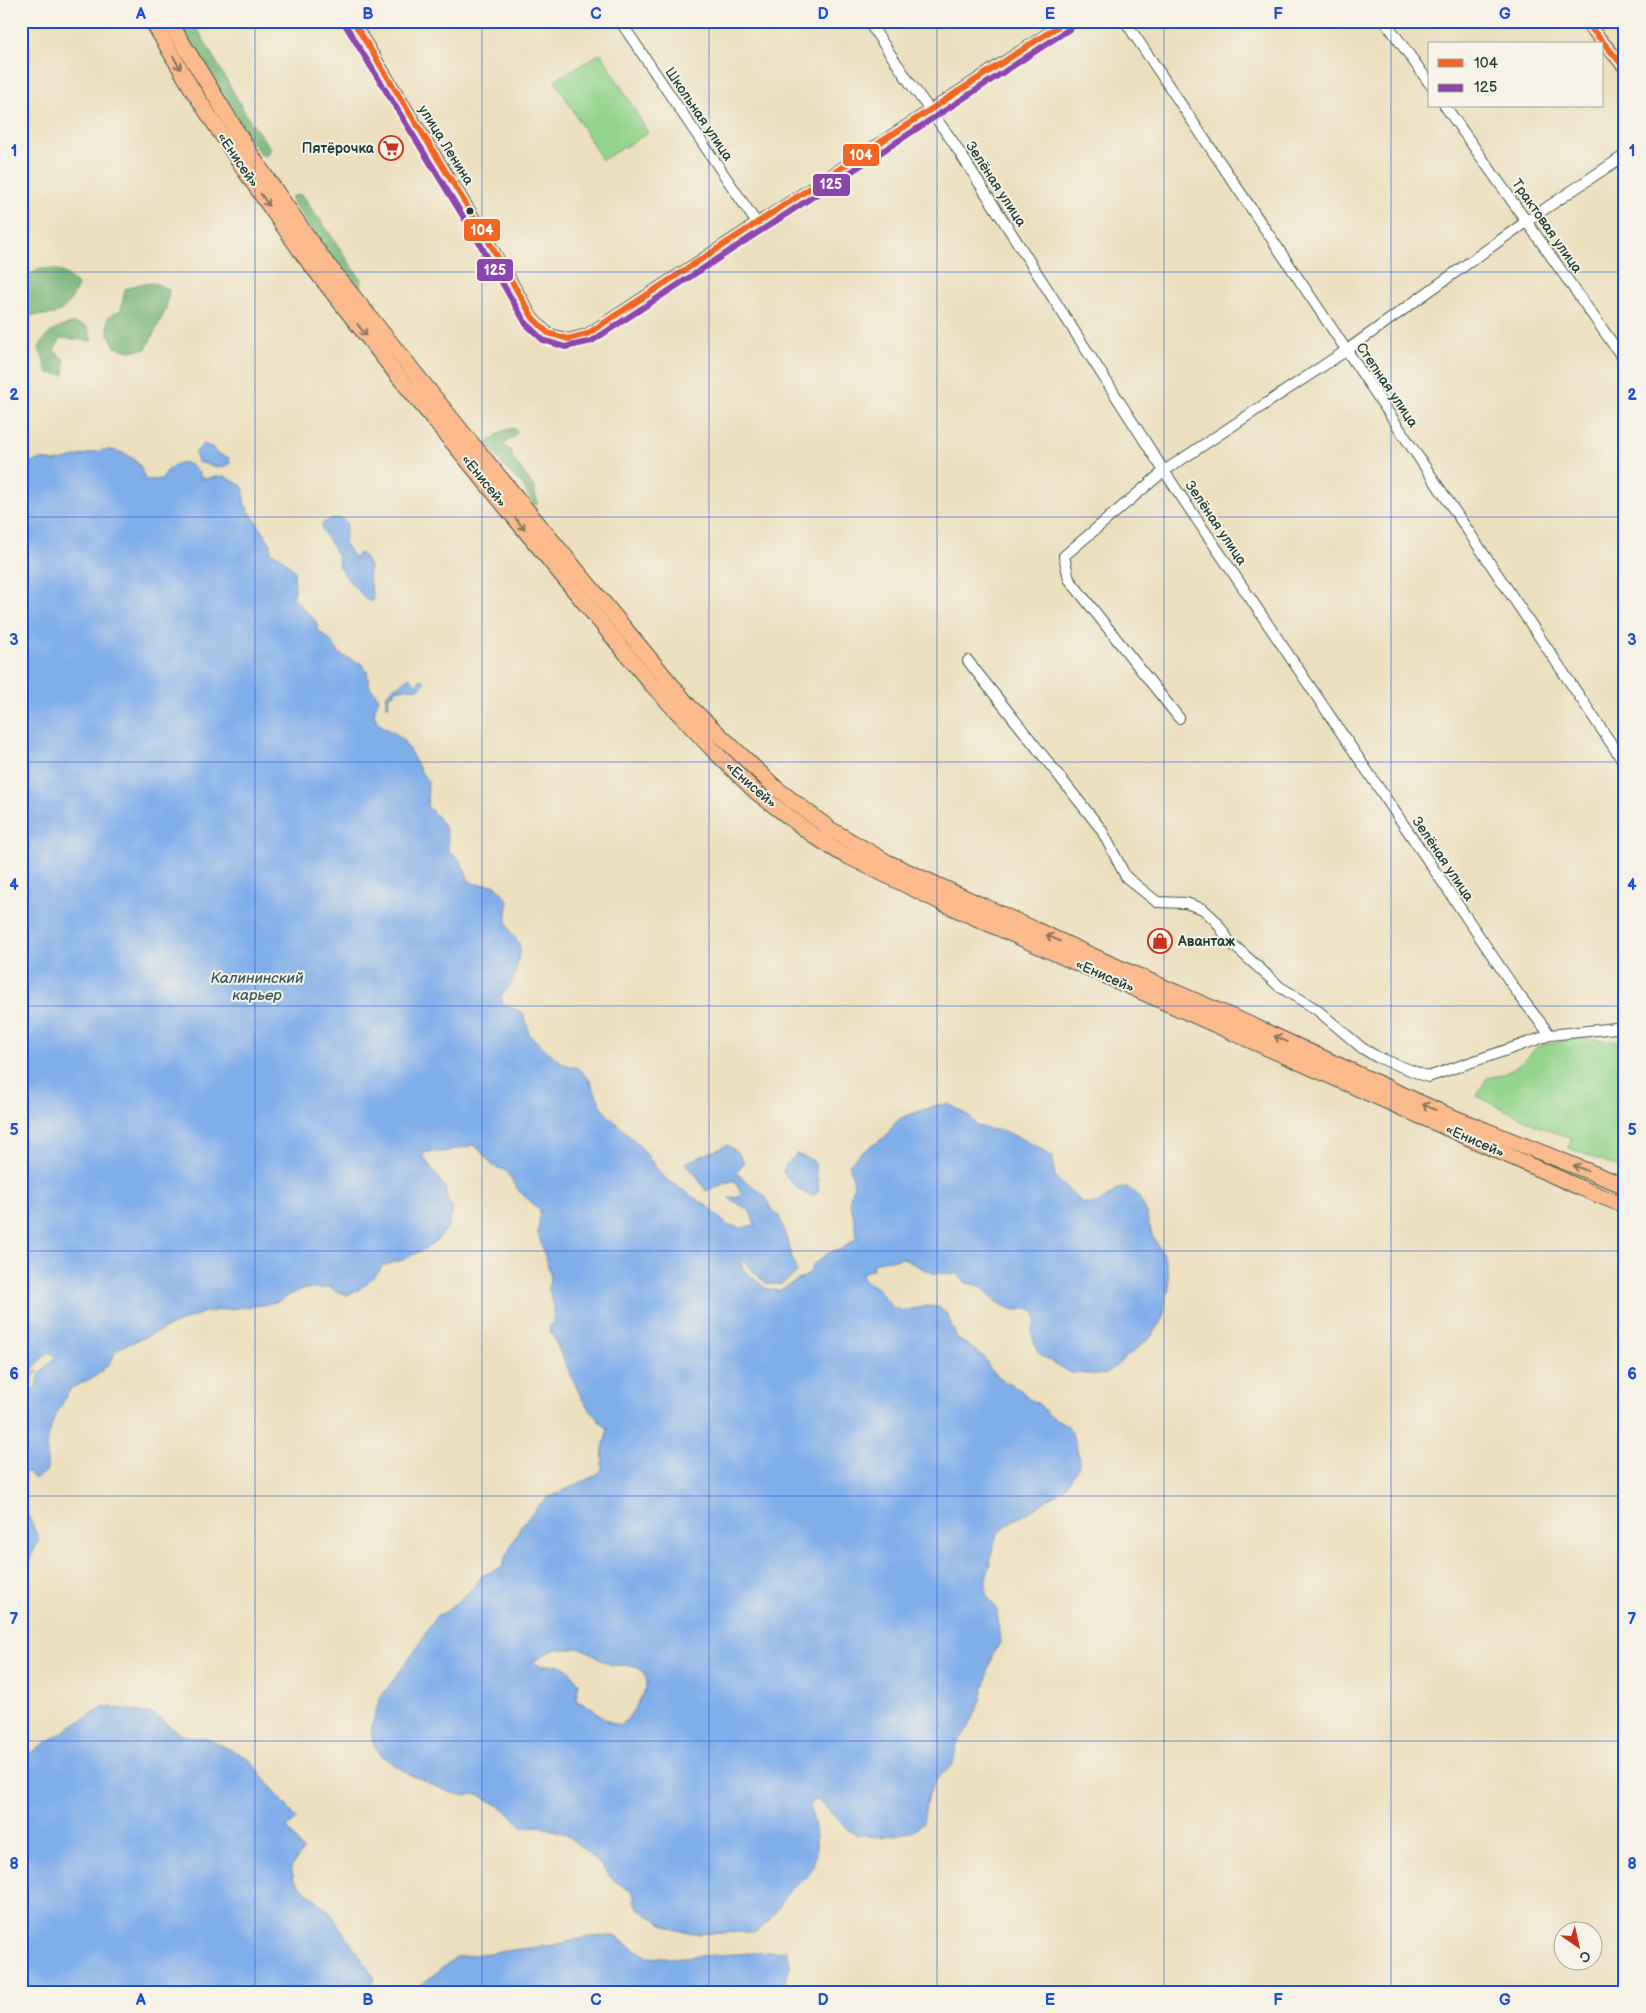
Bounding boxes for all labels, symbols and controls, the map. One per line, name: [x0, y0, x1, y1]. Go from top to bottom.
text: A: [135, 5, 146, 24]
text: B: [362, 5, 374, 24]
text: C: [590, 5, 602, 24]
text: D: [817, 5, 829, 24]
text: E: [1045, 5, 1055, 24]
text: F: [1273, 5, 1283, 24]
text: G: [1499, 5, 1511, 24]
legend: [1428, 42, 1604, 108]
text: 104: [1474, 54, 1498, 73]
one-way arrow: [172, 56, 182, 70]
street label: Школьная улица: [661, 64, 737, 165]
text: 125: [1474, 78, 1497, 97]
street label: улица Ленина: [415, 102, 478, 189]
street label: «Енисей»: [213, 129, 263, 191]
supermarket icon: Пятёрочка: [378, 135, 404, 161]
street label: Зелёная улица: [962, 138, 1030, 230]
place label: Пятёрочка: [302, 140, 375, 157]
text: 1: [11, 142, 17, 161]
text: 1: [1629, 142, 1635, 161]
line badge: 104: [842, 143, 880, 167]
text: 104: [850, 147, 873, 164]
line badge: 125: [812, 173, 851, 197]
text: 125: [820, 176, 842, 193]
street label: Трактовая улица: [1508, 176, 1586, 277]
one-way arrow: [260, 193, 270, 207]
unlabelled marker: [465, 206, 475, 216]
line badge: 104: [463, 218, 501, 242]
text: 104: [471, 222, 494, 239]
line badge: 125: [476, 258, 514, 282]
text: 125: [484, 262, 506, 279]
one-way arrow: [357, 323, 367, 337]
street label: Степная улица: [1352, 339, 1422, 431]
text: 2: [9, 386, 19, 405]
text: 2: [1627, 386, 1637, 405]
street label: «Енисей»: [458, 451, 510, 511]
street label: Зелёная улица: [1182, 478, 1251, 569]
one-way arrow: [514, 517, 525, 530]
text: 3: [9, 631, 19, 650]
text: 3: [1627, 631, 1637, 650]
street label: «Енисей»: [722, 758, 780, 812]
street label: Зелёная улица: [1409, 814, 1478, 905]
text: 4: [9, 876, 19, 895]
text: 4: [1627, 876, 1637, 895]
shop icon: Авантаж: [1147, 928, 1173, 954]
one-way arrow: [1046, 932, 1061, 942]
place label: Авантаж: [1177, 933, 1235, 950]
street label: «Енисей»: [1073, 955, 1137, 997]
water label: Калининский карьер: [210, 969, 304, 1005]
one-way arrow: [1274, 1034, 1289, 1044]
one-way arrow: [1422, 1101, 1437, 1111]
street label: «Енисей»: [1443, 1120, 1507, 1162]
text: 5: [9, 1121, 19, 1140]
text: 5: [1627, 1121, 1637, 1140]
one-way arrow: [1572, 1163, 1587, 1172]
text: 6: [9, 1365, 19, 1384]
text: 6: [1627, 1365, 1637, 1384]
text: 7: [10, 1610, 19, 1629]
text: 7: [1628, 1610, 1637, 1629]
text: 8: [9, 1855, 19, 1874]
text: 8: [1627, 1855, 1637, 1874]
north arrow: [1554, 1920, 1604, 1970]
text: С: [1576, 1947, 1594, 1966]
text: A: [135, 1991, 146, 2010]
text: B: [362, 1991, 374, 2010]
text: C: [590, 1991, 602, 2010]
text: D: [817, 1991, 829, 2010]
text: E: [1045, 1991, 1055, 2010]
text: F: [1273, 1991, 1283, 2010]
text: G: [1499, 1991, 1511, 2010]

